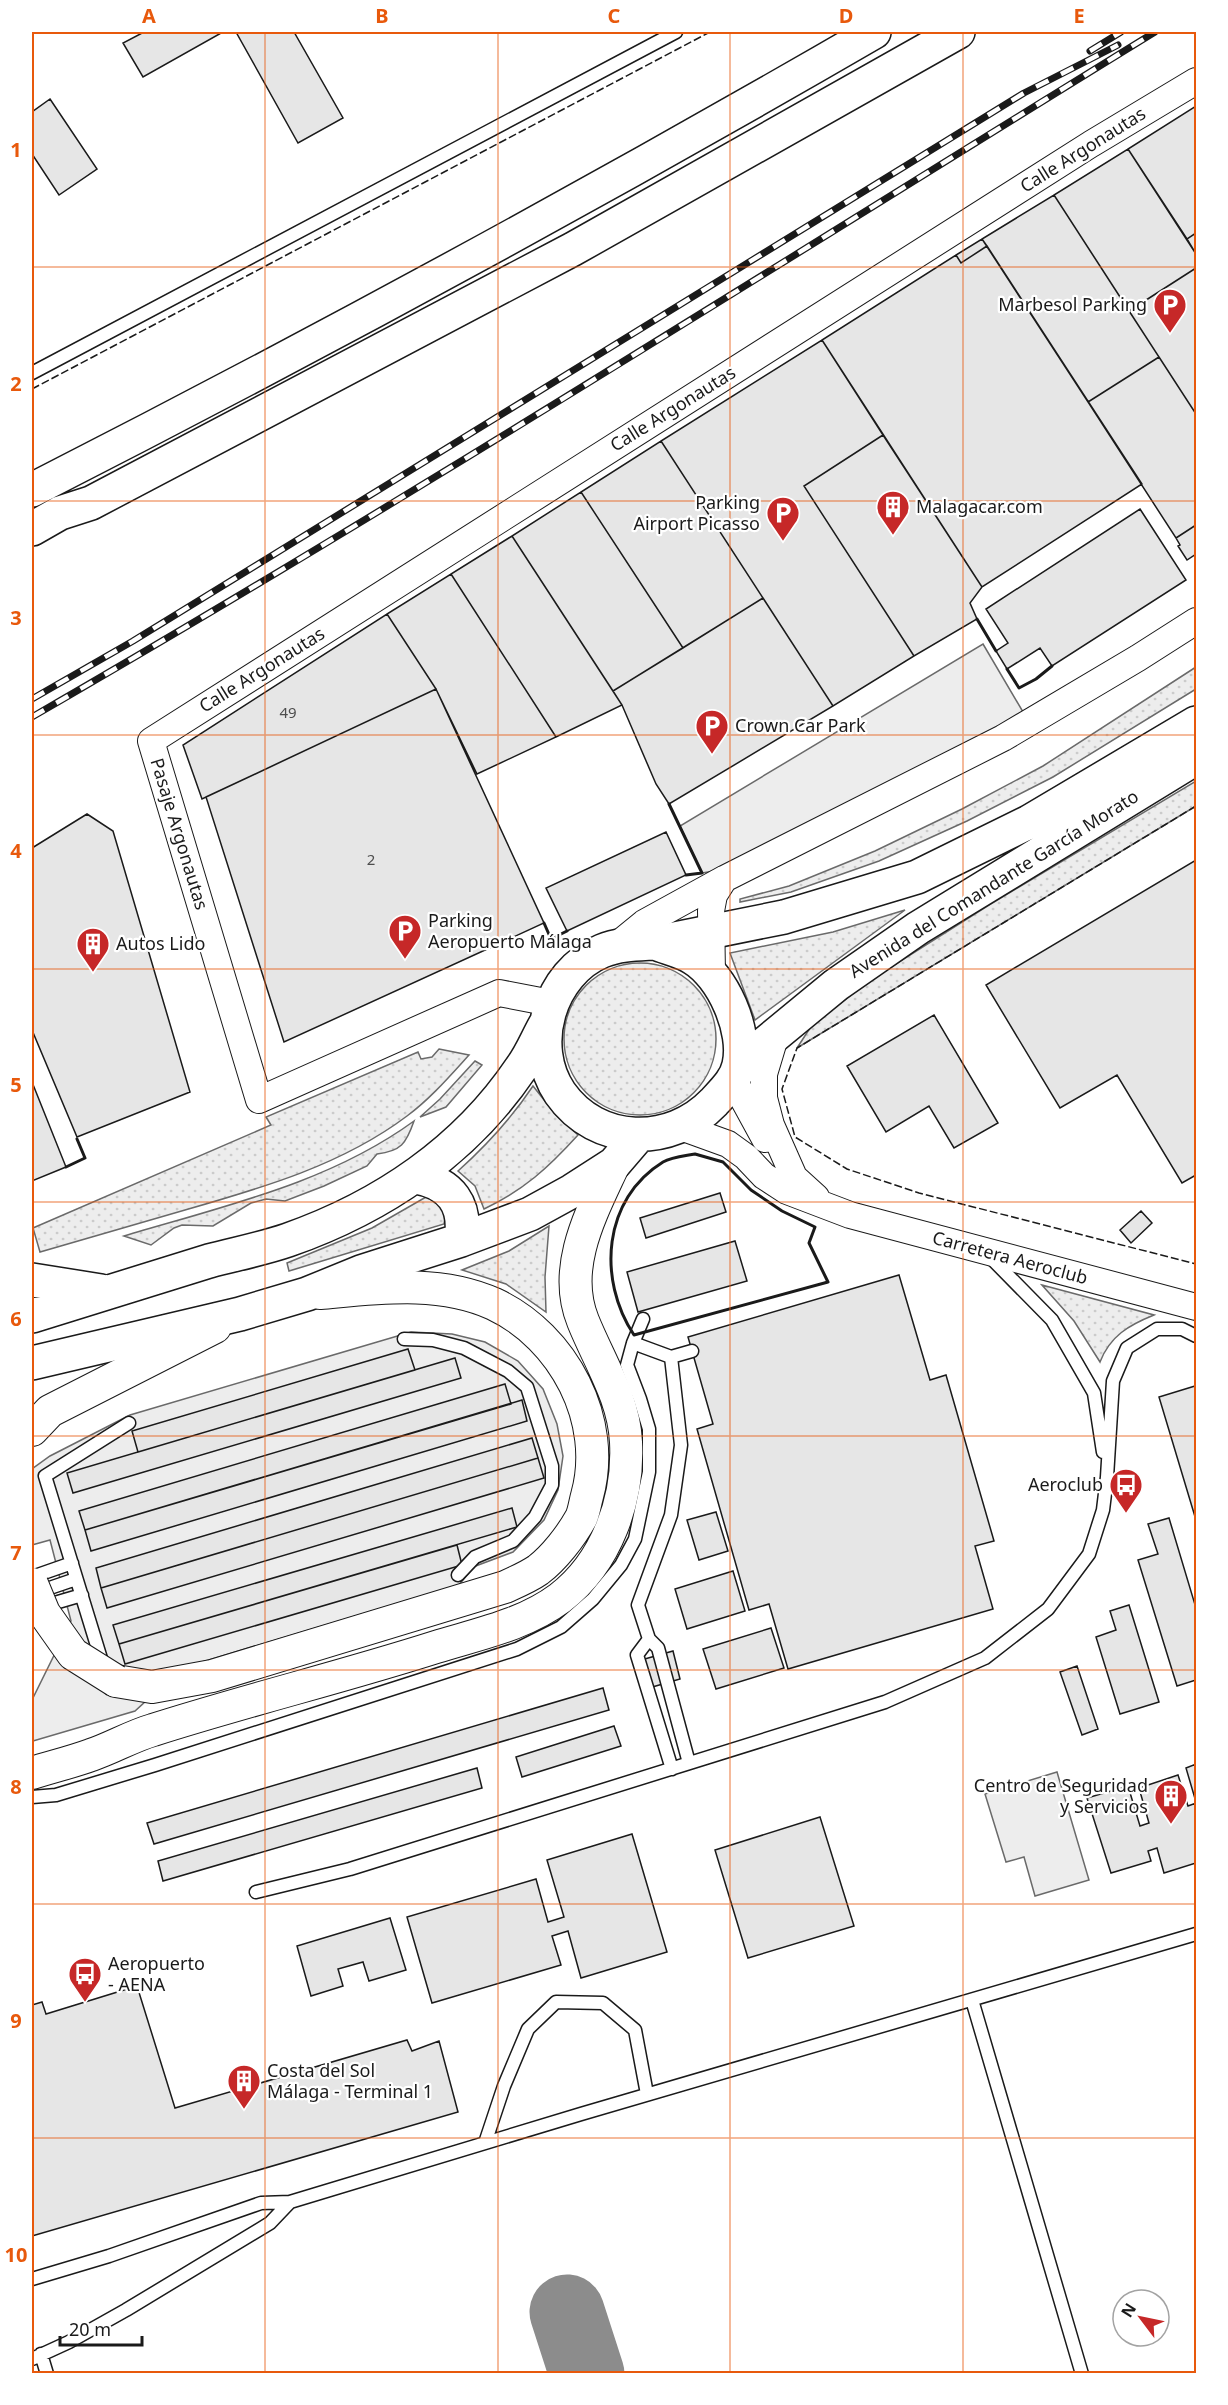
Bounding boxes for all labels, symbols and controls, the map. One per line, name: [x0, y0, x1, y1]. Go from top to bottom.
text: A: [142, 2, 156, 29]
text: B: [375, 2, 389, 29]
text: C: [608, 2, 621, 29]
text: D: [839, 2, 853, 29]
text: E: [1073, 2, 1085, 29]
street label: Calle Argonautas: [1015, 101, 1150, 197]
text: 1: [10, 136, 22, 163]
parking icon: Marbesol Parking: [1152, 287, 1188, 334]
place label: Marbesol Parking: [998, 292, 1147, 316]
street label: Calle Argonautas: [605, 360, 740, 456]
text: 2: [10, 370, 22, 397]
building icon: Malagacar.com: [875, 489, 911, 536]
place label: Parking Airport Picasso: [633, 490, 760, 535]
place label: Malagacar.com: [916, 494, 1043, 518]
parking icon: Parking Airport Picasso: [765, 495, 801, 542]
text: 3: [10, 604, 22, 631]
street label: Calle Argonautas: [194, 621, 329, 717]
house number: 49: [279, 702, 297, 722]
parking icon: Crown Car Park: [694, 708, 730, 755]
place label: Crown Car Park: [735, 713, 866, 737]
street label: Pasaje Argonautas: [145, 755, 214, 913]
street label: Avenida del Comandante García Morato: [844, 784, 1143, 983]
text: 4: [10, 837, 22, 864]
house number: 2: [367, 849, 375, 869]
place label: Parking Aeropuerto Málaga: [428, 908, 592, 953]
parking icon: Parking Aeropuerto Málaga: [387, 913, 423, 960]
building icon: Autos Lido: [75, 926, 111, 973]
place label: Autos Lido: [116, 931, 205, 955]
text: 5: [10, 1071, 22, 1098]
street label: Carretera Aeroclub: [930, 1225, 1091, 1289]
text: 6: [10, 1305, 22, 1332]
bus stop icon: Aeroclub: [1108, 1467, 1144, 1514]
place label: Aeroclub: [1028, 1472, 1103, 1496]
text: 7: [10, 1539, 22, 1566]
text: 8: [10, 1773, 22, 1800]
place label: Centro de Seguridad y Servicios: [974, 1773, 1148, 1818]
building icon: Centro de Seguridad y Servicios: [1153, 1778, 1189, 1825]
place label: Aeropuerto - AENA: [108, 1951, 205, 1996]
bus stop icon: Aeropuerto - AENA: [67, 1956, 103, 2003]
text: 9: [10, 2007, 22, 2034]
place label: Costa del Sol Málaga - Terminal 1: [267, 2058, 433, 2103]
building icon: Costa del Sol Málaga - Terminal 1: [226, 2063, 262, 2110]
text: 10: [5, 2241, 27, 2268]
north arrow: [1111, 2288, 1171, 2348]
text: N: [1116, 2299, 1141, 2321]
scale bar: [60, 2309, 142, 2347]
text: 20 m: [69, 2317, 111, 2341]

